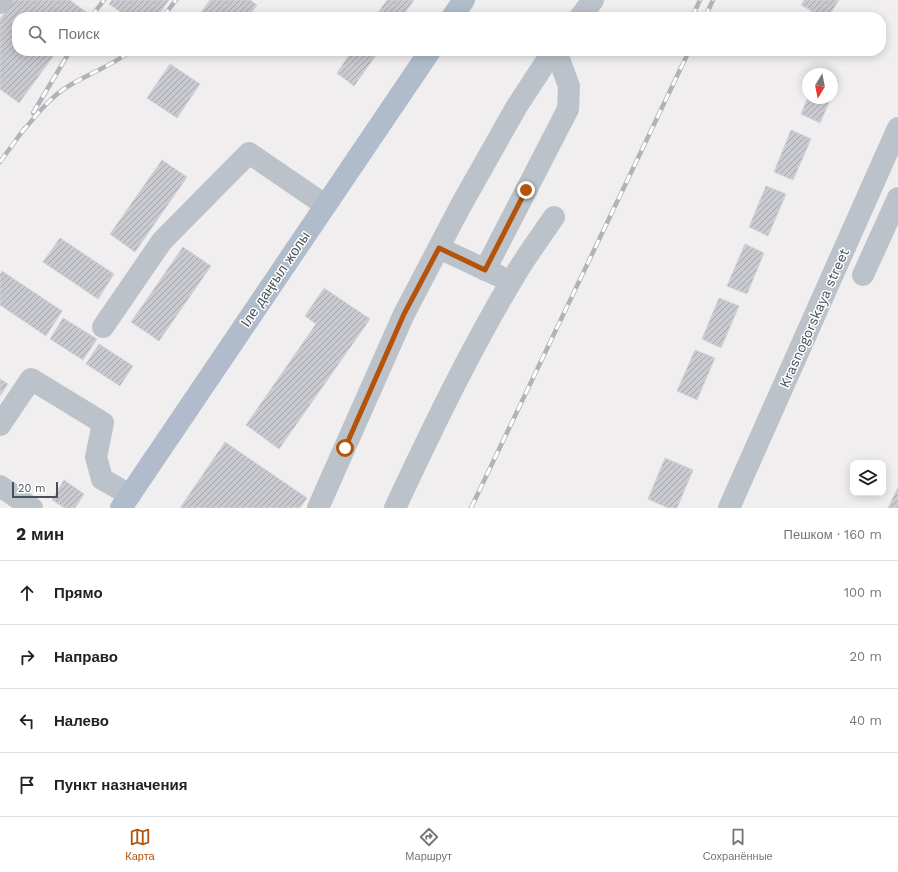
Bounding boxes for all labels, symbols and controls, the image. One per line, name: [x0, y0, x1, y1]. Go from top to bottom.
search box: [12, 12, 886, 56]
icon: search: [26, 23, 48, 45]
text: Поиск: [58, 25, 100, 43]
north arrow: [802, 68, 838, 104]
route end: [517, 181, 535, 199]
street label: Іле даңғыл жолы: [237, 228, 313, 330]
street label: Krasnogorskaya street: [776, 246, 852, 390]
route start: [336, 439, 354, 457]
map controls: [850, 460, 886, 496]
button: layers: [850, 460, 886, 496]
scale bar: [12, 480, 58, 499]
text: 20 m: [18, 482, 46, 495]
text: 2 мин: [16, 524, 64, 544]
text: Пешком · 160 m: [784, 527, 882, 542]
icon: ahead: [16, 582, 38, 604]
text: Прямо: [54, 584, 103, 602]
text: 100 m: [844, 585, 882, 600]
icon: right: [16, 646, 38, 668]
text: Направо: [54, 648, 118, 666]
text: 20 m: [850, 649, 882, 664]
icon: left: [16, 710, 38, 732]
text: Налево: [54, 712, 109, 730]
text: 40 m: [849, 713, 882, 728]
icon: arrive: [16, 774, 38, 796]
text: Пункт назначения: [54, 776, 187, 794]
tab: Карта: [125, 826, 155, 863]
tab: Маршрут: [405, 826, 452, 863]
tab: Сохранённые: [703, 826, 773, 863]

